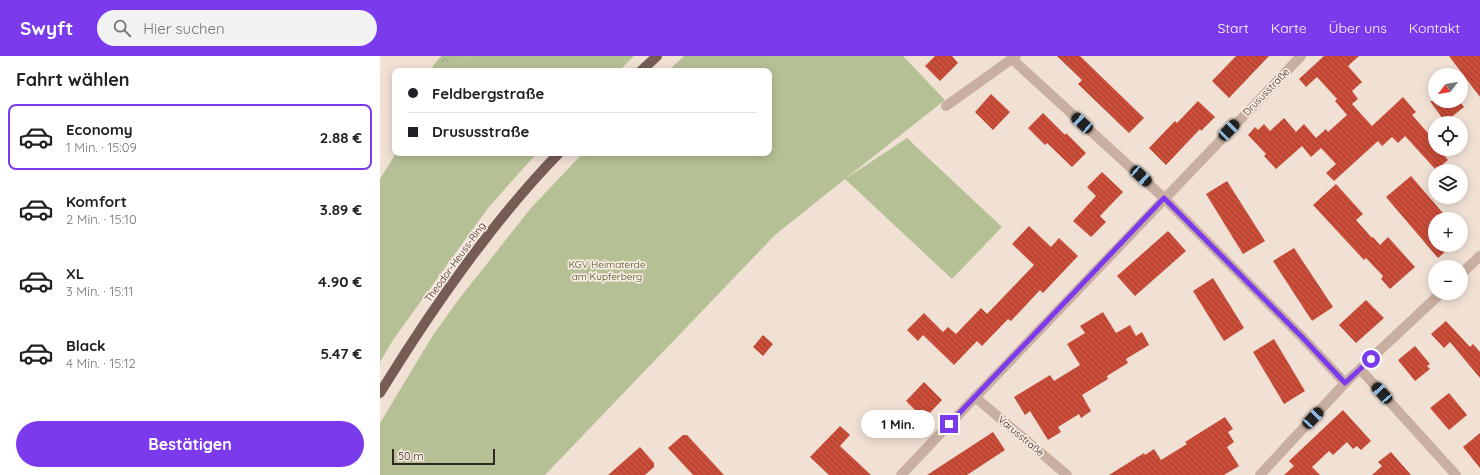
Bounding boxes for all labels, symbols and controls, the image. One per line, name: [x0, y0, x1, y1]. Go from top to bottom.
search box: [97, 10, 377, 46]
text: Swyft: [20, 16, 73, 40]
icon: search: [111, 17, 133, 39]
text: Hier suchen: [143, 19, 225, 38]
text: Start: [1217, 19, 1249, 37]
text: Karte: [1271, 19, 1307, 37]
text: Über uns: [1329, 19, 1387, 37]
text: Kontakt: [1409, 19, 1460, 37]
street label: Drususstraße: [1240, 65, 1292, 119]
text: Fahrt wählen: [16, 68, 130, 91]
north arrow: [1428, 68, 1468, 108]
map controls: [1428, 68, 1468, 300]
text: Feldbergstraße: [432, 84, 544, 103]
car: [1069, 111, 1095, 135]
button: locate: [1428, 116, 1468, 156]
car: [1216, 117, 1242, 143]
icon: car: [18, 119, 54, 155]
text: Economy: [66, 120, 133, 139]
text: Drususstraße: [432, 122, 529, 141]
text: 2.88 €: [320, 128, 362, 147]
text: 1 Min. · 15:09: [66, 139, 137, 155]
car: [1128, 164, 1154, 188]
button: layers: [1428, 164, 1468, 204]
icon: car: [18, 191, 54, 227]
text: Komfort: [66, 192, 127, 211]
text: 3.89 €: [320, 200, 362, 219]
text: 2 Min. · 15:10: [66, 211, 137, 227]
button: +: [1428, 212, 1468, 252]
street label: Theodor-Heuss-Ring: [422, 219, 488, 305]
park label: KGV Heimaterde am Kupferberg: [568, 258, 646, 283]
button: −: [1428, 260, 1468, 300]
icon: car: [18, 263, 54, 299]
text: XL: [66, 264, 84, 283]
text: 4.90 €: [318, 272, 362, 291]
text: 3 Min. · 15:11: [66, 283, 133, 299]
icon: car: [18, 335, 54, 371]
text: Black: [66, 336, 106, 355]
text: 5.47 €: [320, 344, 362, 363]
route start: [1362, 350, 1380, 368]
text: 4 Min. · 15:12: [66, 355, 136, 371]
car: [1370, 380, 1394, 406]
car: [1300, 405, 1326, 431]
callout: 1 Min.: [861, 410, 935, 438]
street label: Varusstraße: [995, 413, 1047, 459]
route end: [940, 415, 958, 433]
text: 1 Min.: [881, 416, 915, 432]
button: Bestätigen: [16, 421, 364, 467]
scale bar: [392, 447, 495, 466]
text: 50 m: [398, 449, 424, 463]

